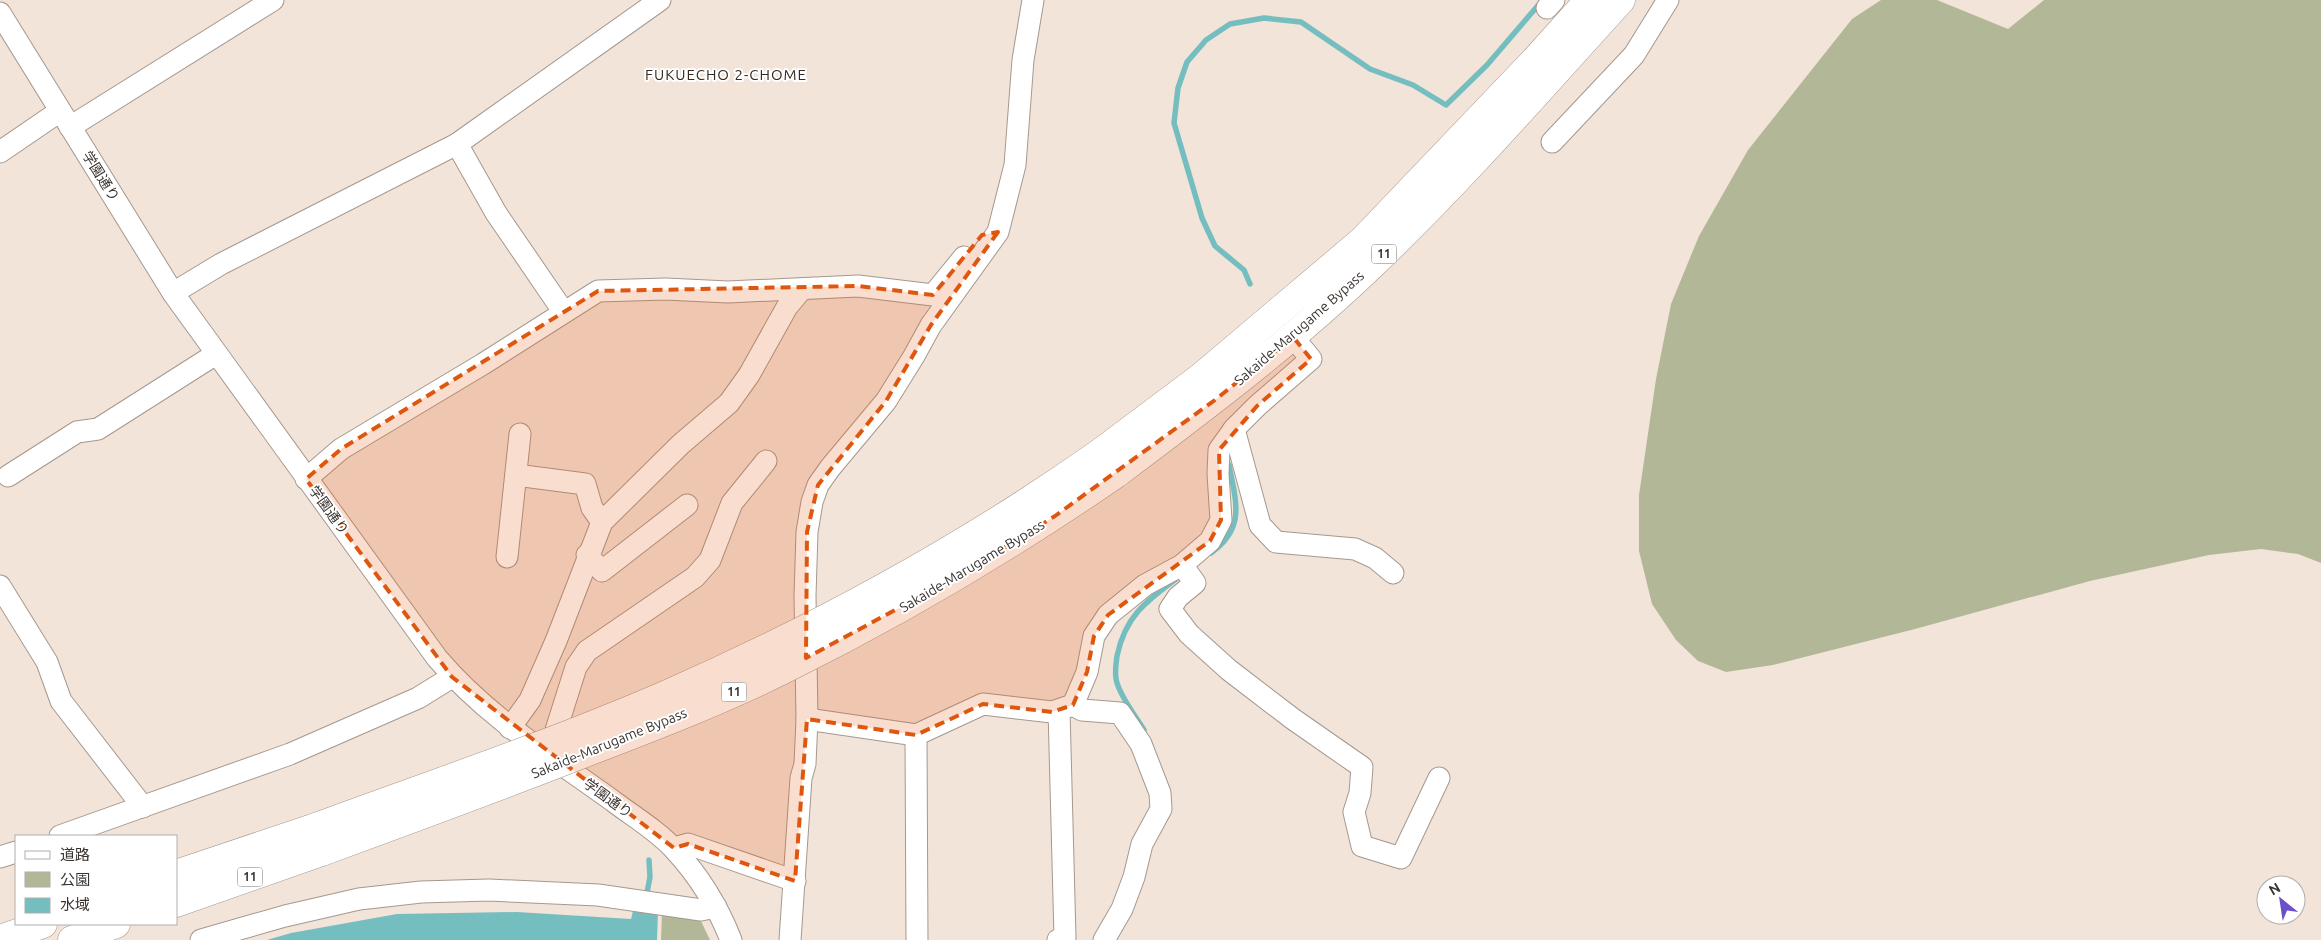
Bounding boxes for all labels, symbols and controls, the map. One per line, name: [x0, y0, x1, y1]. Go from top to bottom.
district label: FUKUECHO 2-CHOME: [645, 66, 807, 83]
street label: 学園通り: [79, 148, 123, 204]
road number: 11: [1372, 244, 1396, 264]
street label: Sakaide-Marugame Bypass: [1231, 267, 1367, 389]
street label: 学園通り: [306, 483, 352, 537]
street label: Sakaide-Marugame Bypass: [897, 516, 1047, 616]
road number: 11: [722, 682, 746, 702]
street label: Sakaide-Marugame Bypass: [529, 704, 689, 782]
street label: 学園通り: [581, 775, 635, 821]
legend: [15, 835, 178, 925]
text: 道路: [60, 846, 90, 863]
road number: 11: [238, 868, 262, 886]
text: 公園: [60, 871, 90, 888]
north arrow: [2256, 875, 2306, 925]
text: N: [2266, 879, 2283, 898]
text: 水域: [60, 896, 90, 913]

